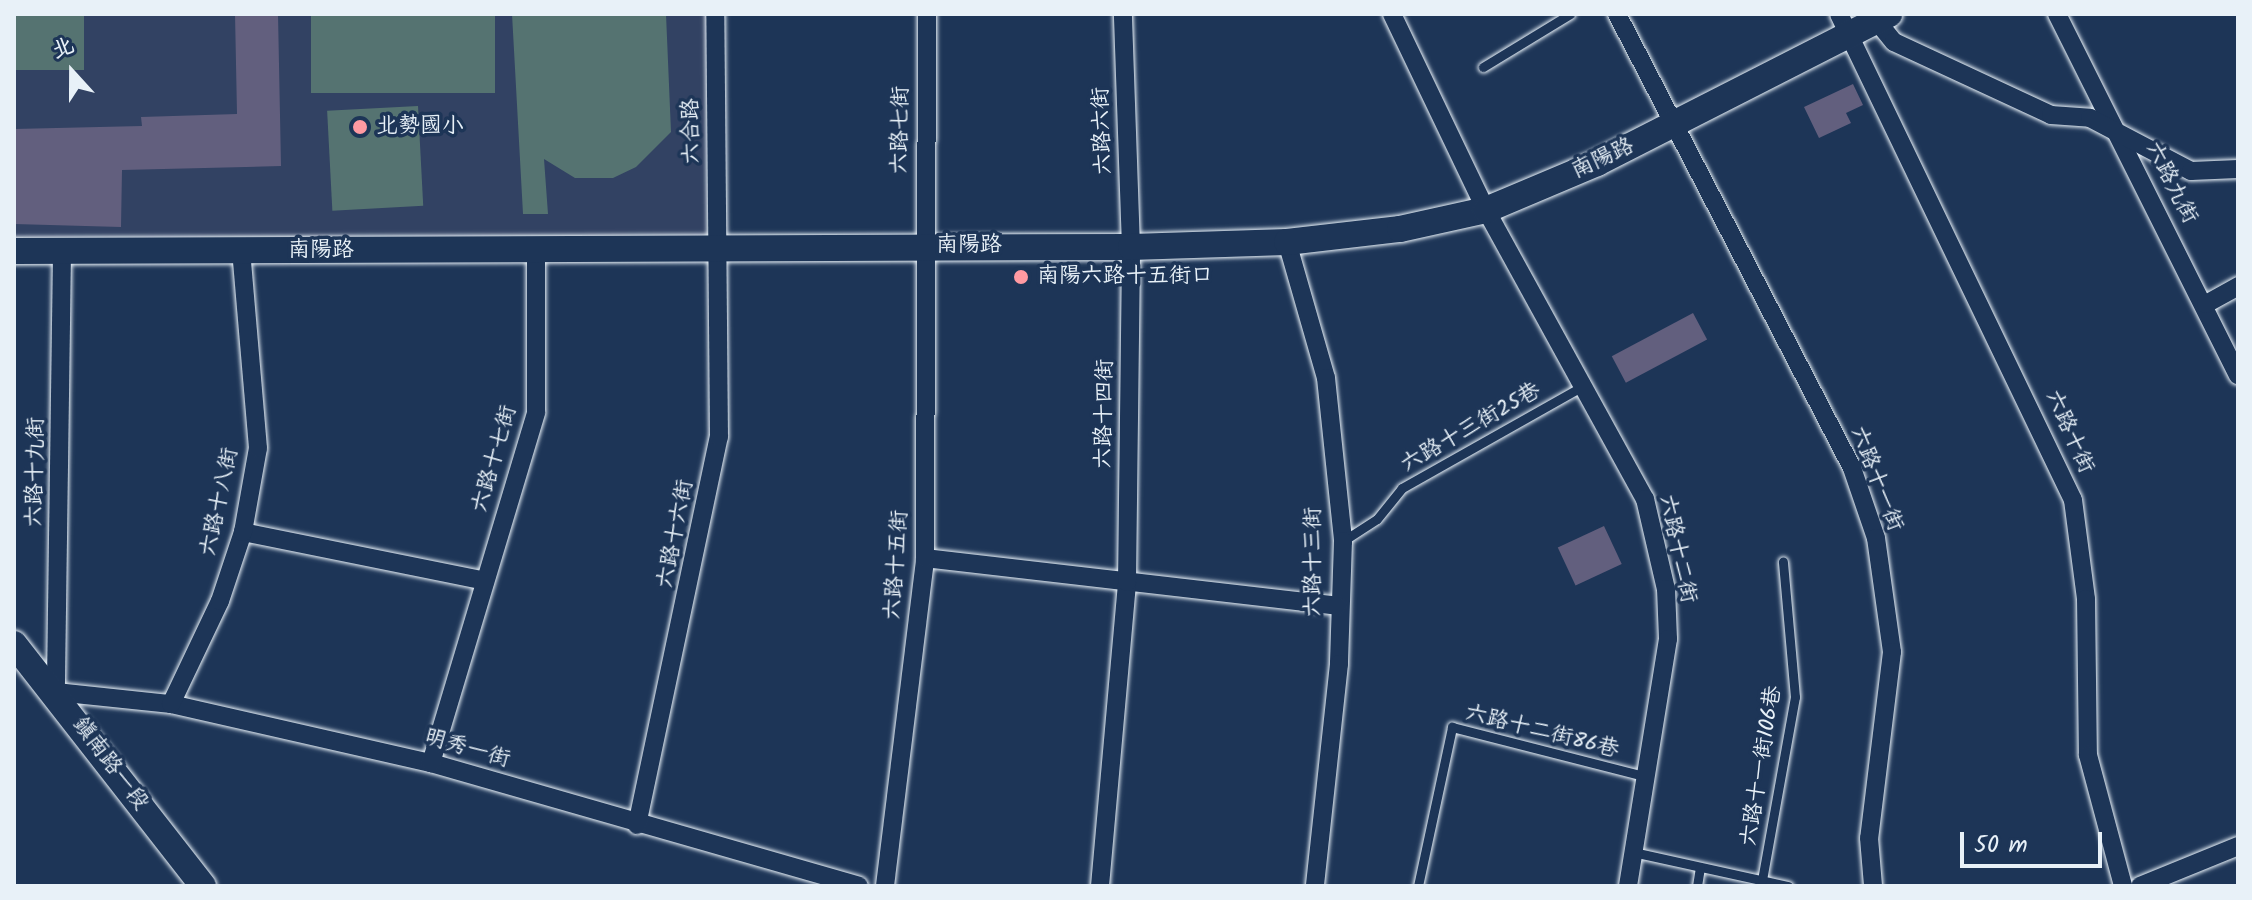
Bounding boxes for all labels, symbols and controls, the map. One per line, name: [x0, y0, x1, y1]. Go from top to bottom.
text: 北: [47, 29, 80, 69]
north arrow: [32, 32, 112, 112]
street label: 六路七街: [887, 86, 915, 174]
street label: 六路六街: [1088, 87, 1118, 175]
street label: 六合路: [678, 98, 706, 164]
place label: 北勢國小: [376, 114, 464, 140]
marker: 北勢國小: [351, 118, 369, 136]
street label: 南陽路: [1568, 133, 1638, 185]
street label: 六路九街: [2139, 138, 2203, 228]
street label: 南陽路: [936, 233, 1002, 259]
street label: 南陽路: [288, 238, 354, 264]
place label: 南陽六路十五街口: [1037, 264, 1213, 290]
marker: 南陽六路十五街口: [1012, 268, 1030, 286]
street label: 六路十四街: [1091, 359, 1119, 469]
street label: 六路十三街25巷: [1397, 377, 1545, 479]
street label: 六路十街: [2039, 386, 2099, 478]
street label: 六路十七街: [467, 402, 523, 516]
street label: 六路十九街: [22, 417, 50, 527]
street label: 六路十一街: [1844, 423, 1908, 535]
street label: 六路十八街: [196, 445, 244, 559]
street label: 六路十六街: [653, 477, 699, 591]
street label: 六路十二街: [1653, 492, 1701, 606]
street label: 六路十三街: [1301, 507, 1327, 617]
street label: 六路十五街: [880, 509, 914, 621]
street label: 六路十一街106巷: [1736, 684, 1788, 848]
street label: 六路十二街86巷: [1462, 700, 1622, 764]
street label: 鎮南路一段: [66, 712, 154, 816]
street label: 明秀一街: [421, 724, 513, 774]
scale bar: [1964, 816, 2106, 866]
text: 50 m: [1974, 826, 2028, 865]

